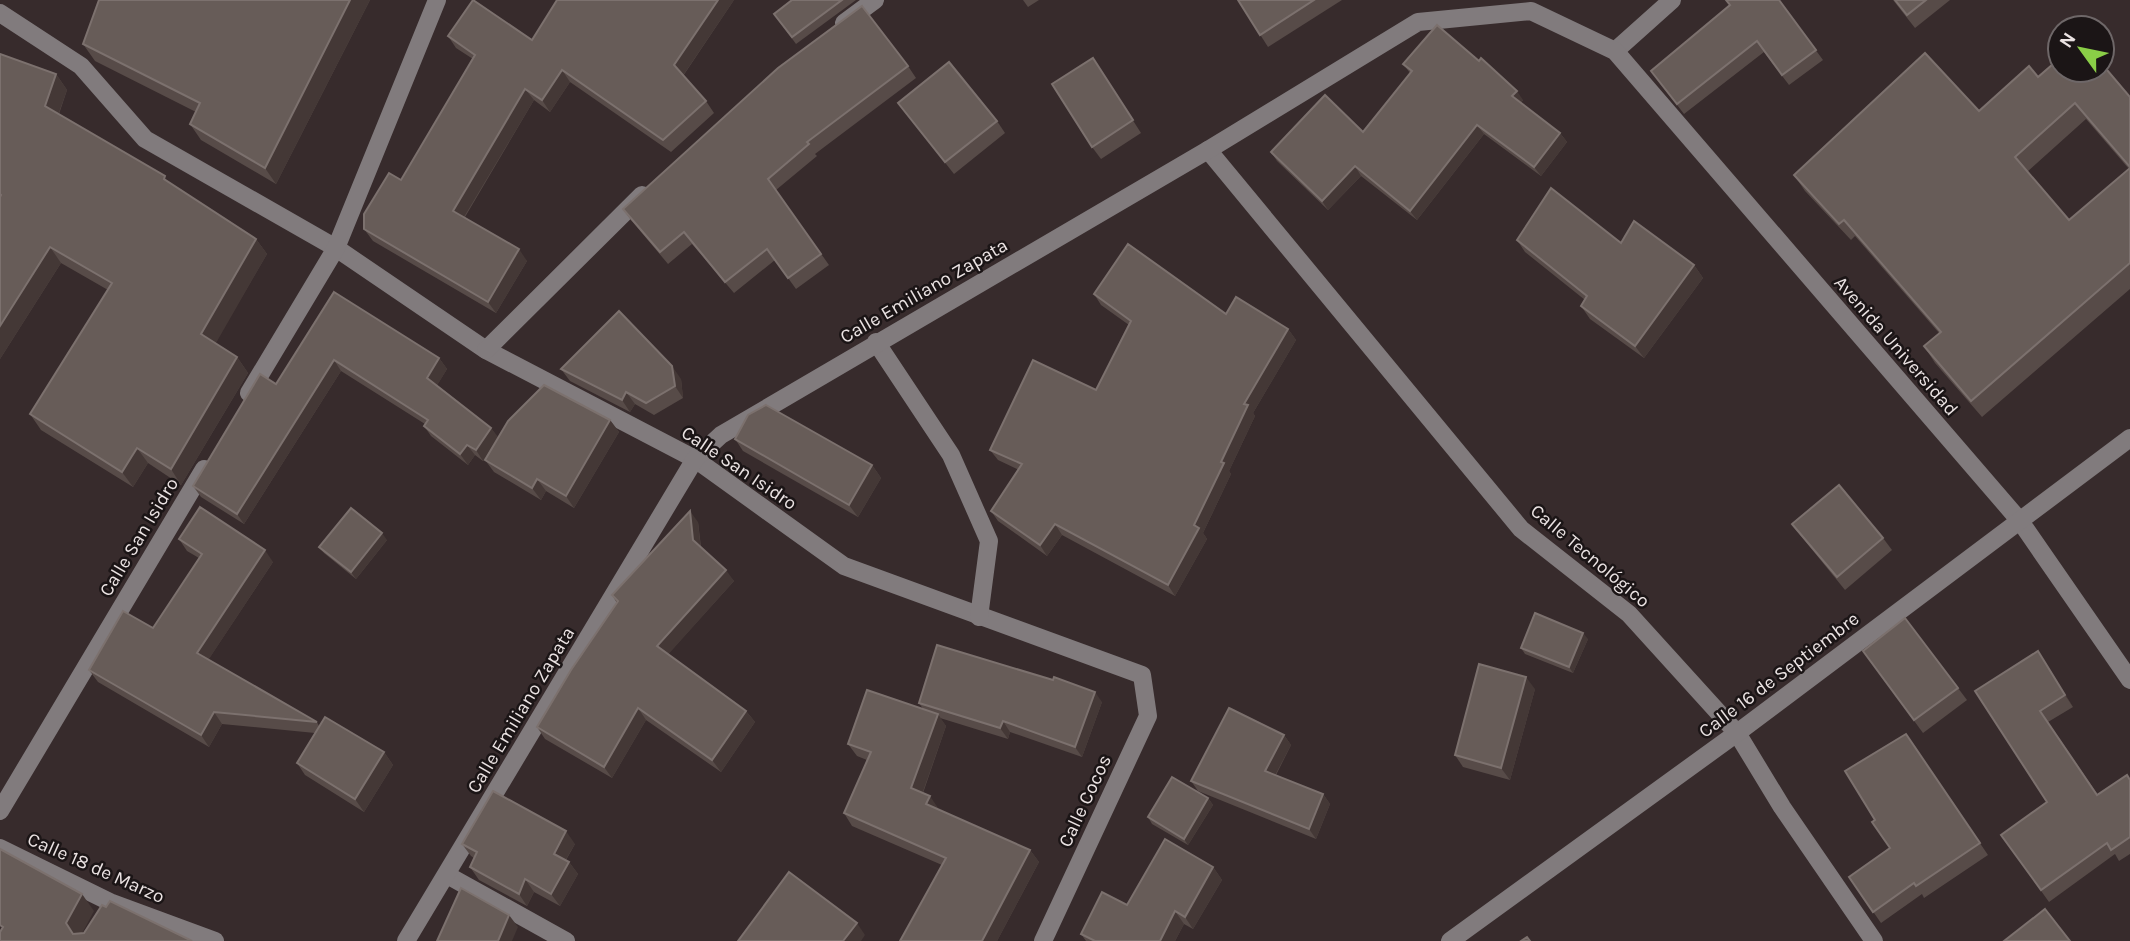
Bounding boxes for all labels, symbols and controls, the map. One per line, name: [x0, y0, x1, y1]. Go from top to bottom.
north arrow: [2046, 14, 2116, 84]
text: N: [2055, 29, 2081, 52]
street label: Calle Emiliano Zapata: [836, 234, 1012, 348]
street label: Avenida Universidad: [1829, 272, 1963, 420]
street label: Calle San Isidro: [677, 421, 801, 515]
street label: Calle San Isidro: [95, 474, 183, 600]
street label: Calle Tecnológico: [1526, 500, 1654, 612]
street label: Calle 16 de Septiembre: [1695, 608, 1863, 742]
street label: Calle Emiliano Zapata: [463, 623, 579, 797]
street label: Calle Cocos: [1054, 751, 1116, 851]
street label: Calle 18 de Marzo: [24, 828, 168, 908]

